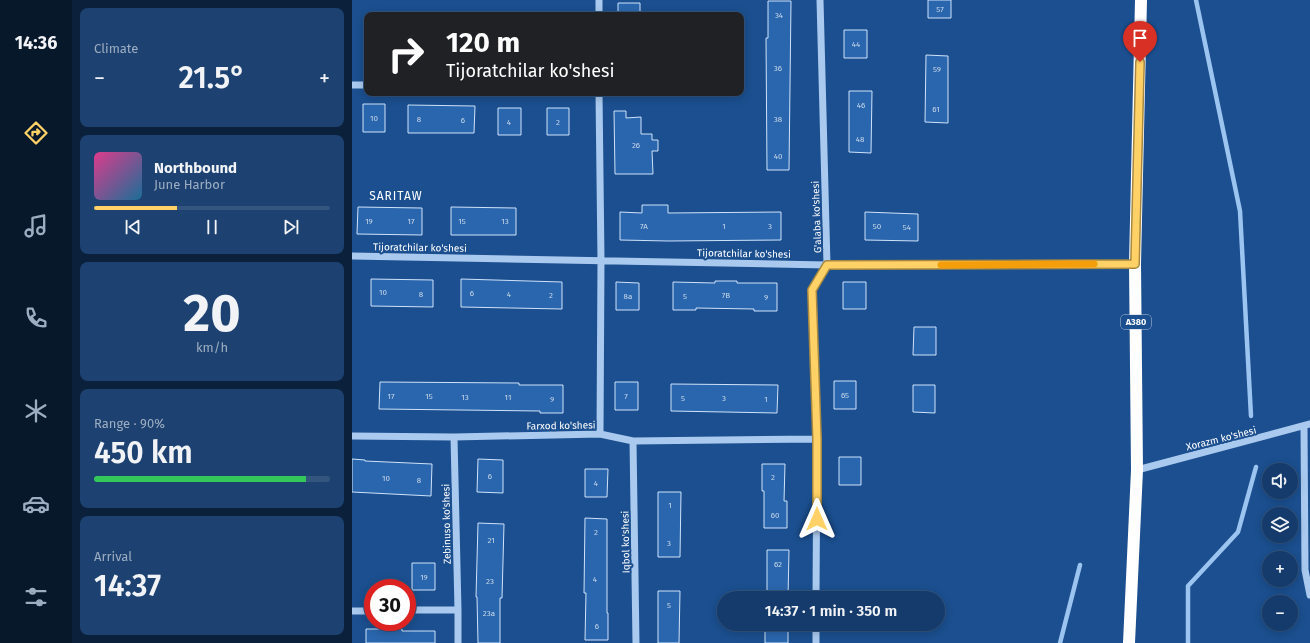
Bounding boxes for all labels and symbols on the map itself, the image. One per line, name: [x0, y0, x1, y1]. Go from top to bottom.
house number: 57: [936, 5, 944, 14]
house number: 34: [775, 11, 784, 20]
pin: [1123, 21, 1157, 62]
house number: 44: [852, 40, 861, 49]
house number: 36: [774, 64, 782, 73]
house number: 59: [933, 65, 941, 74]
house number: 46: [857, 101, 865, 110]
house number: 61: [932, 105, 940, 114]
house number: 10: [370, 114, 378, 123]
house number: 8: [417, 115, 422, 124]
house number: 38: [774, 115, 783, 124]
house number: 6: [461, 116, 465, 125]
house number: 4: [507, 118, 512, 127]
house number: 2: [556, 118, 560, 127]
house number: 48: [856, 135, 865, 144]
house number: 26: [632, 141, 640, 150]
house number: 40: [774, 152, 783, 161]
street label: G'alaba ko'shesi: [810, 181, 824, 253]
district label: SARITAW: [369, 189, 423, 203]
house number: 19: [365, 217, 373, 226]
house number: 17: [407, 217, 415, 226]
house number: 15: [458, 217, 466, 226]
house number: 13: [501, 217, 509, 226]
house number: 7A: [640, 222, 648, 231]
house number: 1: [722, 222, 726, 231]
house number: 3: [768, 222, 772, 231]
house number: 50: [873, 222, 882, 231]
house number: 54: [903, 223, 912, 232]
street label: Tijoratchilar ko'shesi: [373, 241, 467, 255]
street label: Tijoratchilar ko'shesi: [697, 247, 791, 261]
house number: 10: [379, 288, 387, 297]
house number: 6: [470, 289, 474, 298]
house number: 8: [419, 290, 424, 299]
house number: 4: [507, 290, 512, 299]
house number: 2: [549, 291, 553, 300]
house number: 7B: [722, 291, 730, 300]
house number: 8a: [624, 292, 632, 301]
house number: 5: [683, 292, 687, 301]
house number: 9: [764, 293, 768, 302]
road number: A380: [1121, 315, 1151, 329]
house number: 65: [841, 391, 849, 400]
house number: 17: [387, 392, 395, 401]
house number: 15: [425, 392, 433, 401]
house number: 7: [624, 392, 628, 401]
house number: 13: [461, 393, 469, 402]
house number: 11: [505, 393, 511, 402]
house number: 5: [681, 394, 685, 403]
house number: 3: [722, 394, 726, 403]
house number: 9: [550, 395, 554, 404]
house number: 1: [764, 395, 768, 404]
street label: Farxod ko'shesi: [526, 419, 596, 433]
street label: Xorazm ko'shesi: [1185, 424, 1258, 453]
house number: 6: [488, 472, 492, 481]
house number: 2: [771, 473, 775, 482]
house number: 10: [382, 474, 390, 483]
house number: 8: [417, 476, 422, 485]
house number: 4: [594, 479, 599, 488]
street label: Zebinuso ko'shesi: [440, 484, 454, 564]
position arrow: [796, 498, 838, 540]
house number: 1: [668, 501, 672, 510]
street label: Iqbol ko'shesi: [619, 510, 633, 573]
house number: 60: [771, 511, 780, 520]
house number: 2: [594, 528, 598, 537]
house number: 21: [487, 536, 495, 545]
house number: 3: [667, 539, 671, 548]
house number: 62: [774, 560, 782, 569]
house number: 19: [420, 573, 428, 582]
house number: 4: [593, 575, 598, 584]
house number: 23: [486, 577, 494, 586]
speed limit sign: 30: [364, 579, 416, 631]
house number: 5: [667, 601, 671, 610]
house number: 23a: [483, 609, 495, 618]
house number: 6: [595, 622, 599, 631]

